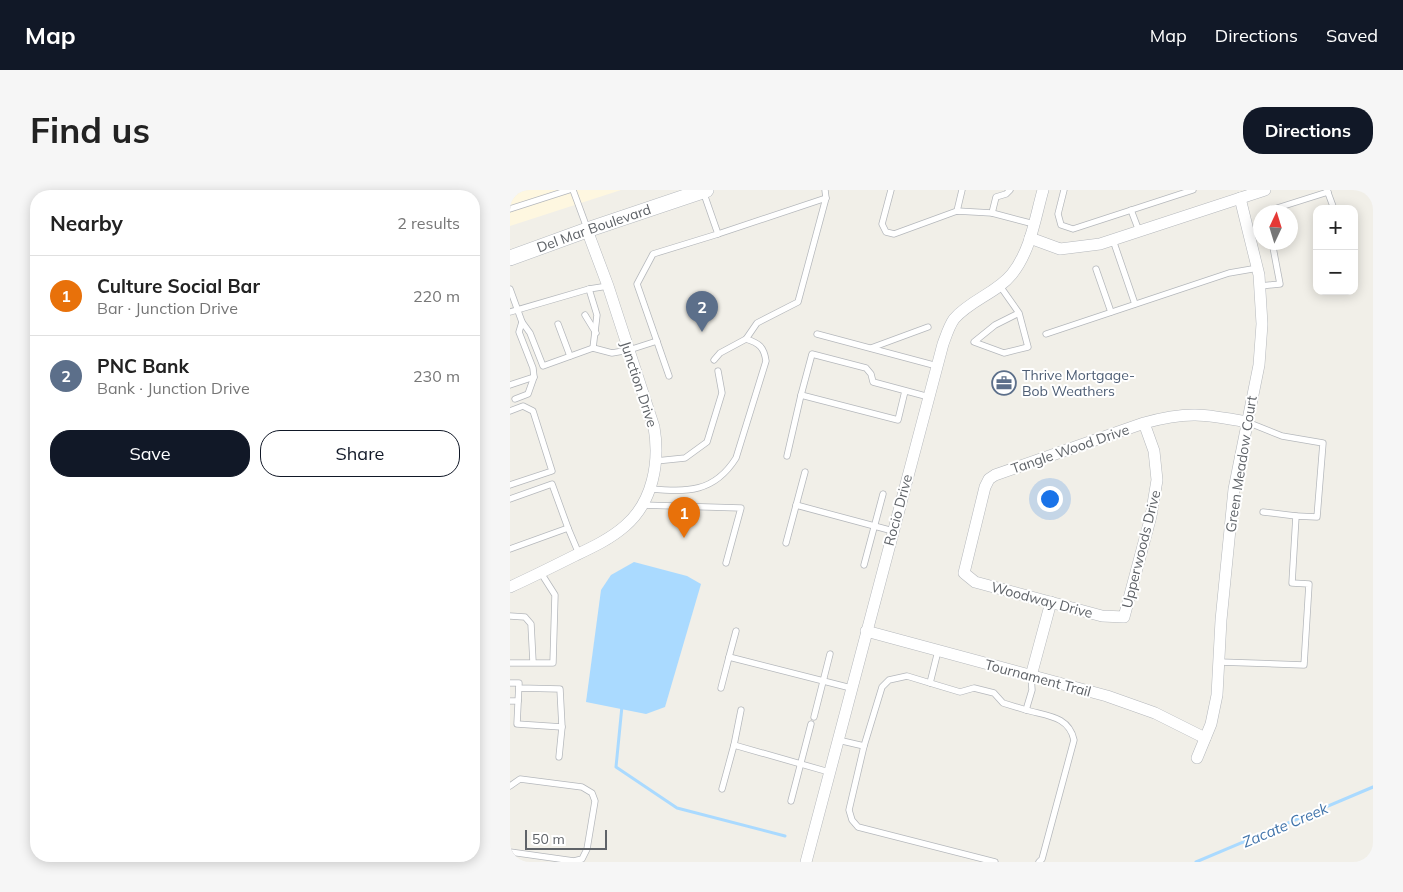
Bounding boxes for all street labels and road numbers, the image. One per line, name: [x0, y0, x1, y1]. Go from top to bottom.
street label: Del Mar Boulevard: [534, 200, 653, 257]
street label: Junction Drive: [617, 339, 661, 429]
street label: Green Meadow Court: [1221, 394, 1261, 534]
street label: Tangle Wood Drive: [1009, 420, 1131, 478]
street label: Rocio Drive: [880, 472, 916, 548]
street label: Upperwoods Drive: [1118, 488, 1164, 610]
street label: Woodway Drive: [989, 578, 1095, 622]
street label: Tournament Trail: [983, 655, 1093, 701]

